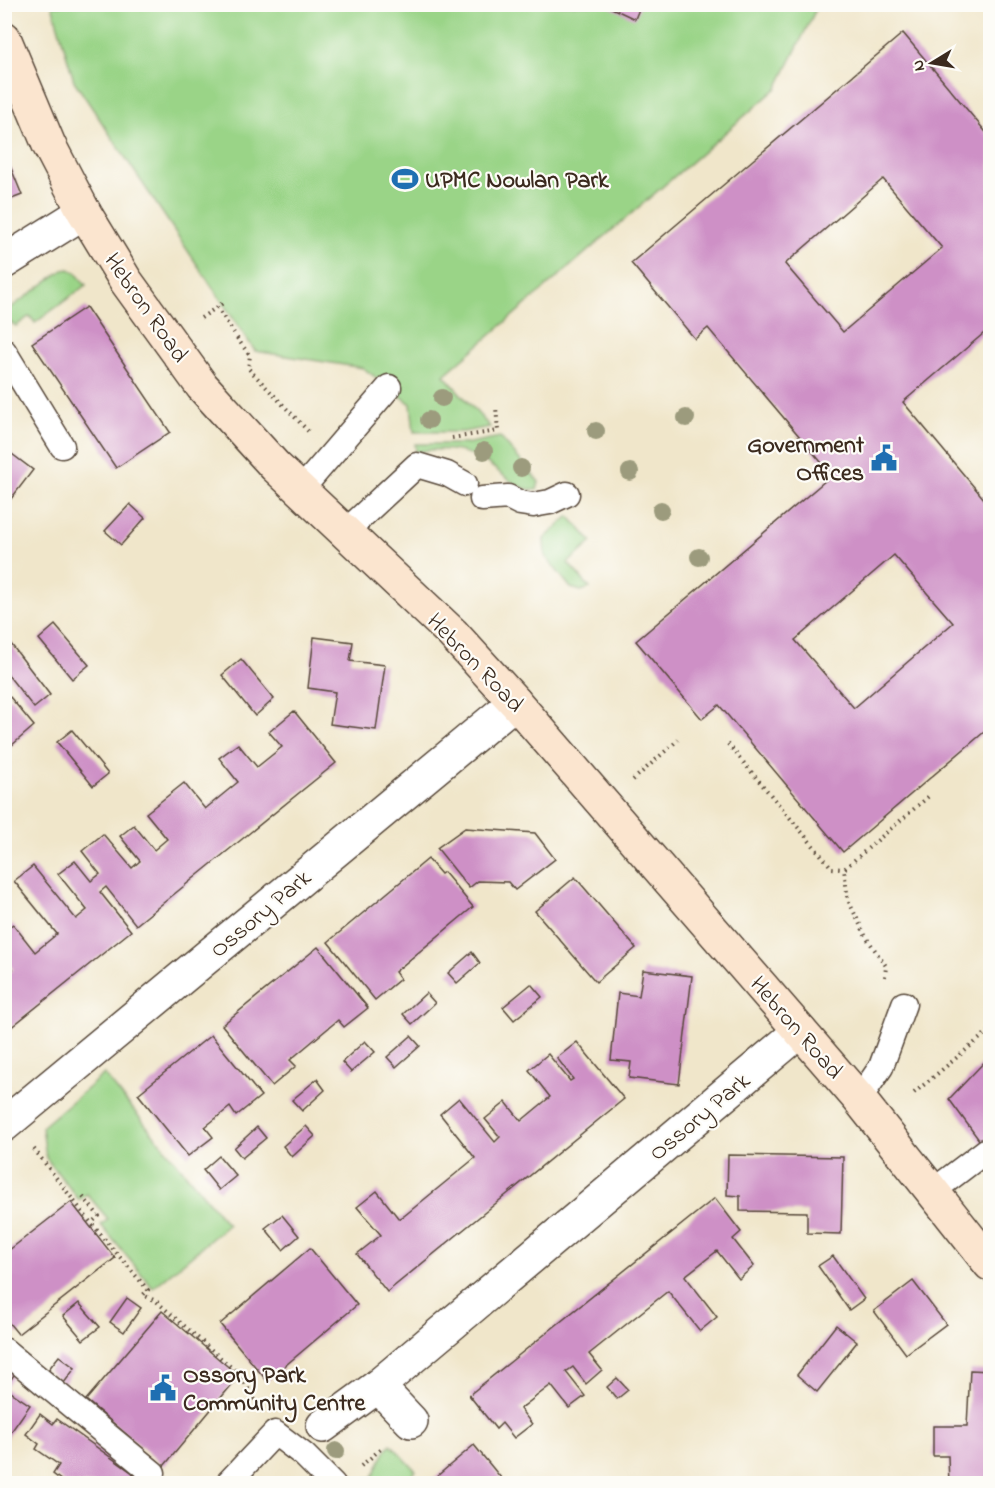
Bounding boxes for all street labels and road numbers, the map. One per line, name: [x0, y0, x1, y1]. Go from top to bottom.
street label: Hebron Road: [94, 246, 196, 371]
street label: Hebron Road: [417, 606, 531, 722]
street label: Ossory Park: [203, 862, 321, 969]
street label: Hebron Road: [740, 969, 850, 1089]
street label: Ossory Park: [642, 1065, 760, 1172]

